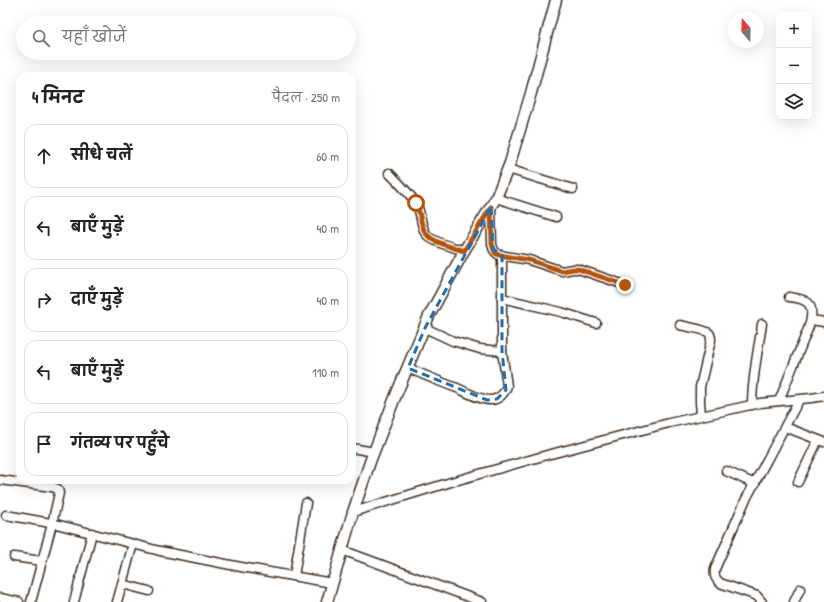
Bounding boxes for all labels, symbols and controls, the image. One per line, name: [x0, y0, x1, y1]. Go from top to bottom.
north arrow: [728, 12, 764, 48]
map controls: [776, 12, 812, 120]
button: +: [776, 12, 812, 48]
search box: [16, 16, 356, 60]
text: यहाँ खोजें: [62, 26, 126, 47]
icon: search: [30, 27, 52, 49]
button: −: [776, 48, 812, 84]
button: layers: [776, 84, 812, 120]
text: 4 मिनट: [32, 85, 84, 108]
text: पैदल · 250 m: [272, 88, 340, 106]
text: सीधे चलें: [71, 144, 132, 165]
icon: ahead: [33, 145, 55, 167]
text: 60 m: [316, 147, 339, 165]
route start: [407, 194, 425, 212]
text: बाएँ मुड़ें: [71, 216, 123, 237]
icon: left: [33, 217, 55, 239]
text: 40 m: [316, 219, 339, 237]
route end: [616, 276, 634, 294]
text: दाएँ मुड़ें: [71, 288, 123, 309]
icon: right: [33, 289, 55, 311]
text: 40 m: [316, 291, 339, 309]
text: बाएँ मुड़ें: [71, 360, 123, 381]
icon: left: [33, 361, 55, 383]
text: 110 m: [312, 363, 339, 381]
text: गंतव्य पर पहुँचे: [71, 432, 169, 453]
icon: arrive: [33, 433, 55, 455]

